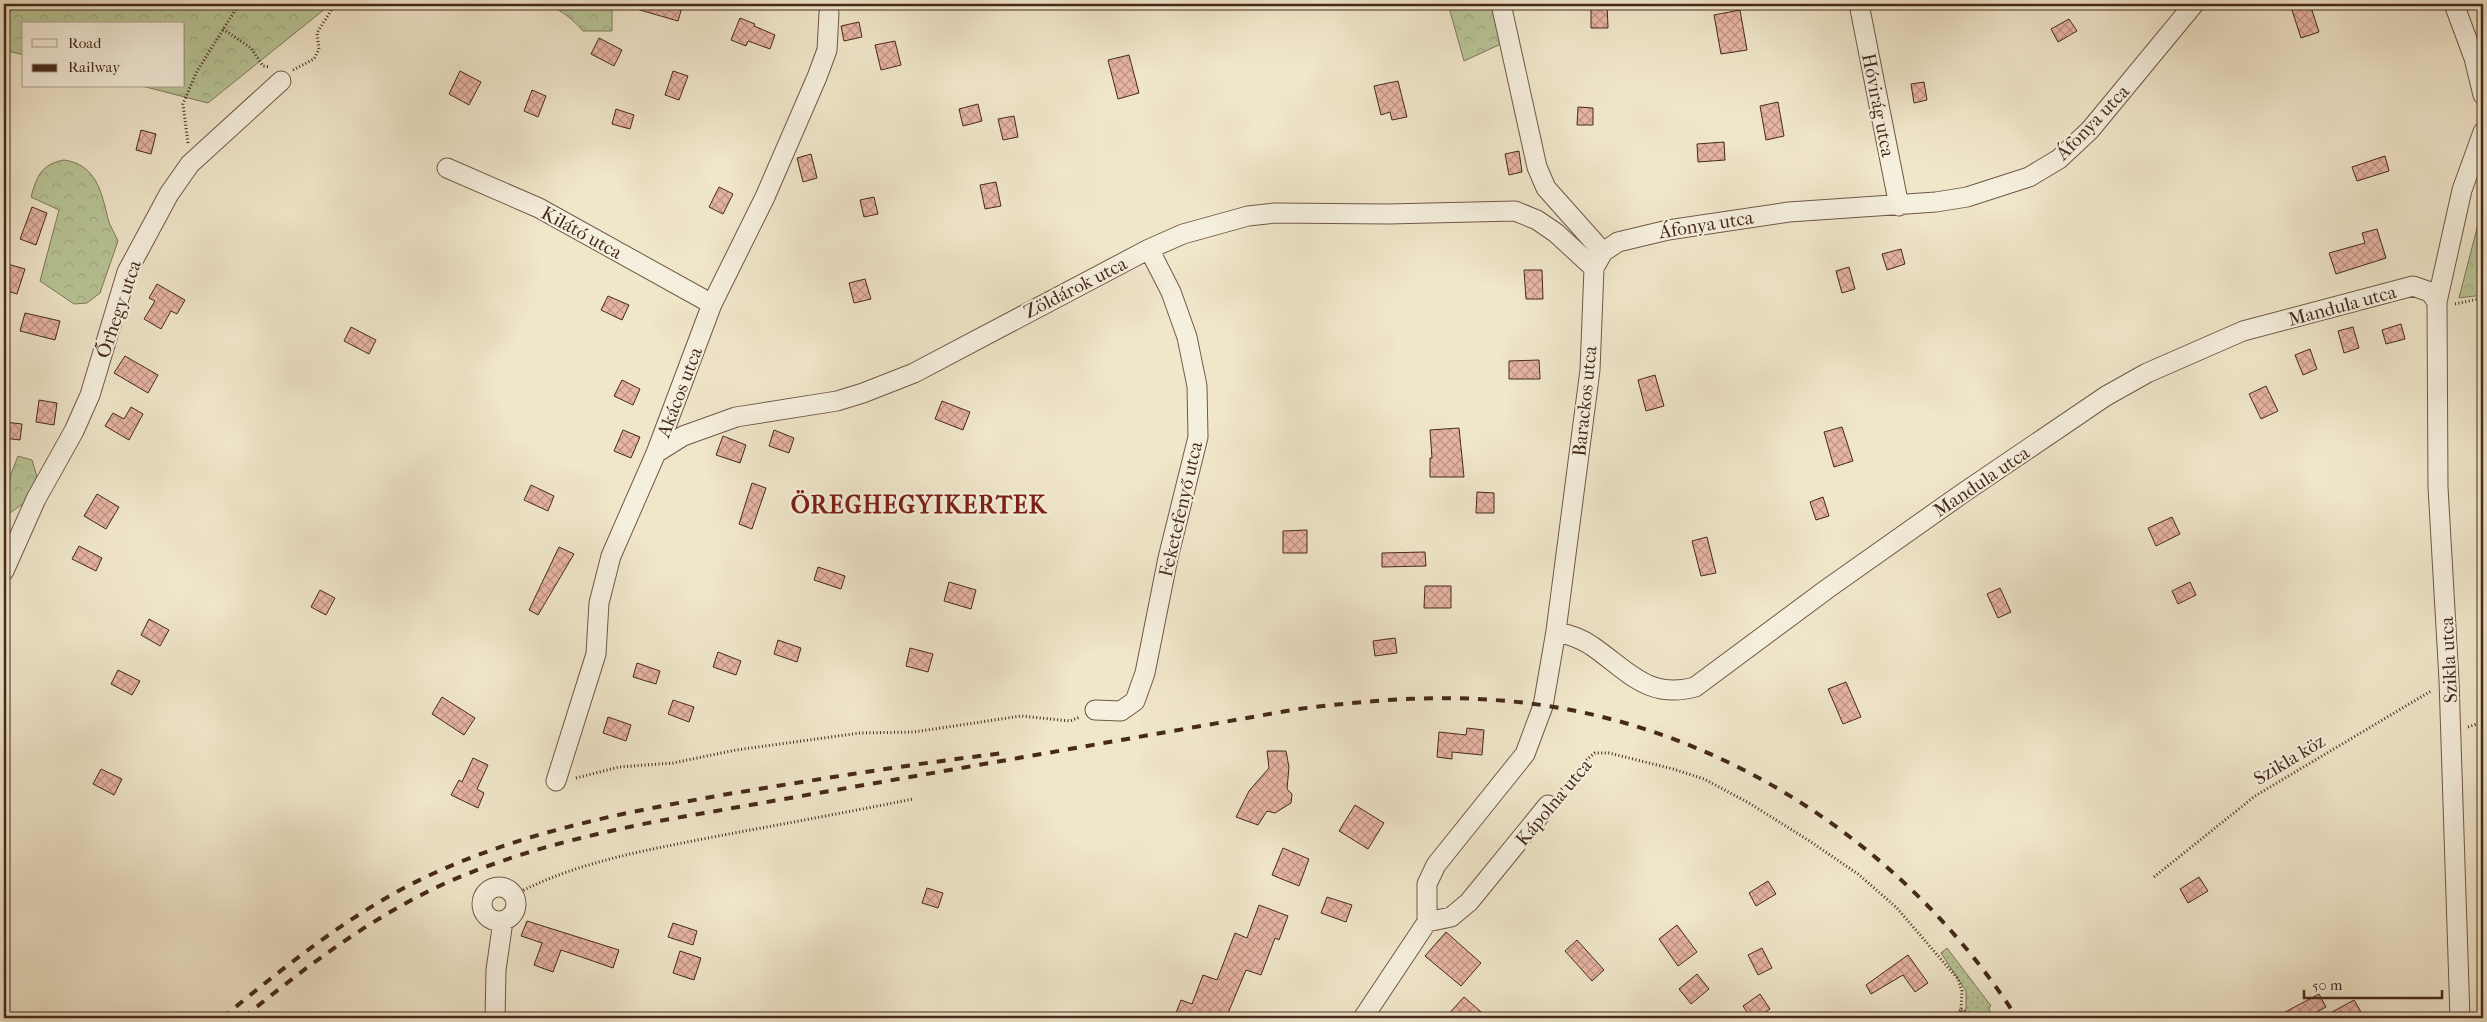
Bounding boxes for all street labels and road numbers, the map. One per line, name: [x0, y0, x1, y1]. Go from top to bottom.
street label: Hóvirág utca: [1857, 52, 1899, 159]
street label: Áfonya utca: [2051, 81, 2134, 165]
street label: Kilátó utca: [537, 202, 626, 264]
street label: Áfonya utca: [1656, 207, 1755, 243]
street label: Zöldárok utca: [1020, 252, 1131, 323]
street label: Őrhegy utca: [91, 257, 146, 361]
street label: Mandula utca: [2286, 281, 2399, 331]
street label: Akácos utca: [652, 344, 707, 441]
street label: Barackos utca: [1568, 344, 1602, 458]
street label: Feketefenyő utca: [1155, 439, 1207, 579]
street label: Mandula utca: [1929, 442, 2034, 522]
street label: Szikla utca: [2436, 616, 2462, 704]
street label: Szikla köz: [2250, 730, 2329, 790]
street label: Kápolna utca: [1511, 755, 1597, 850]

